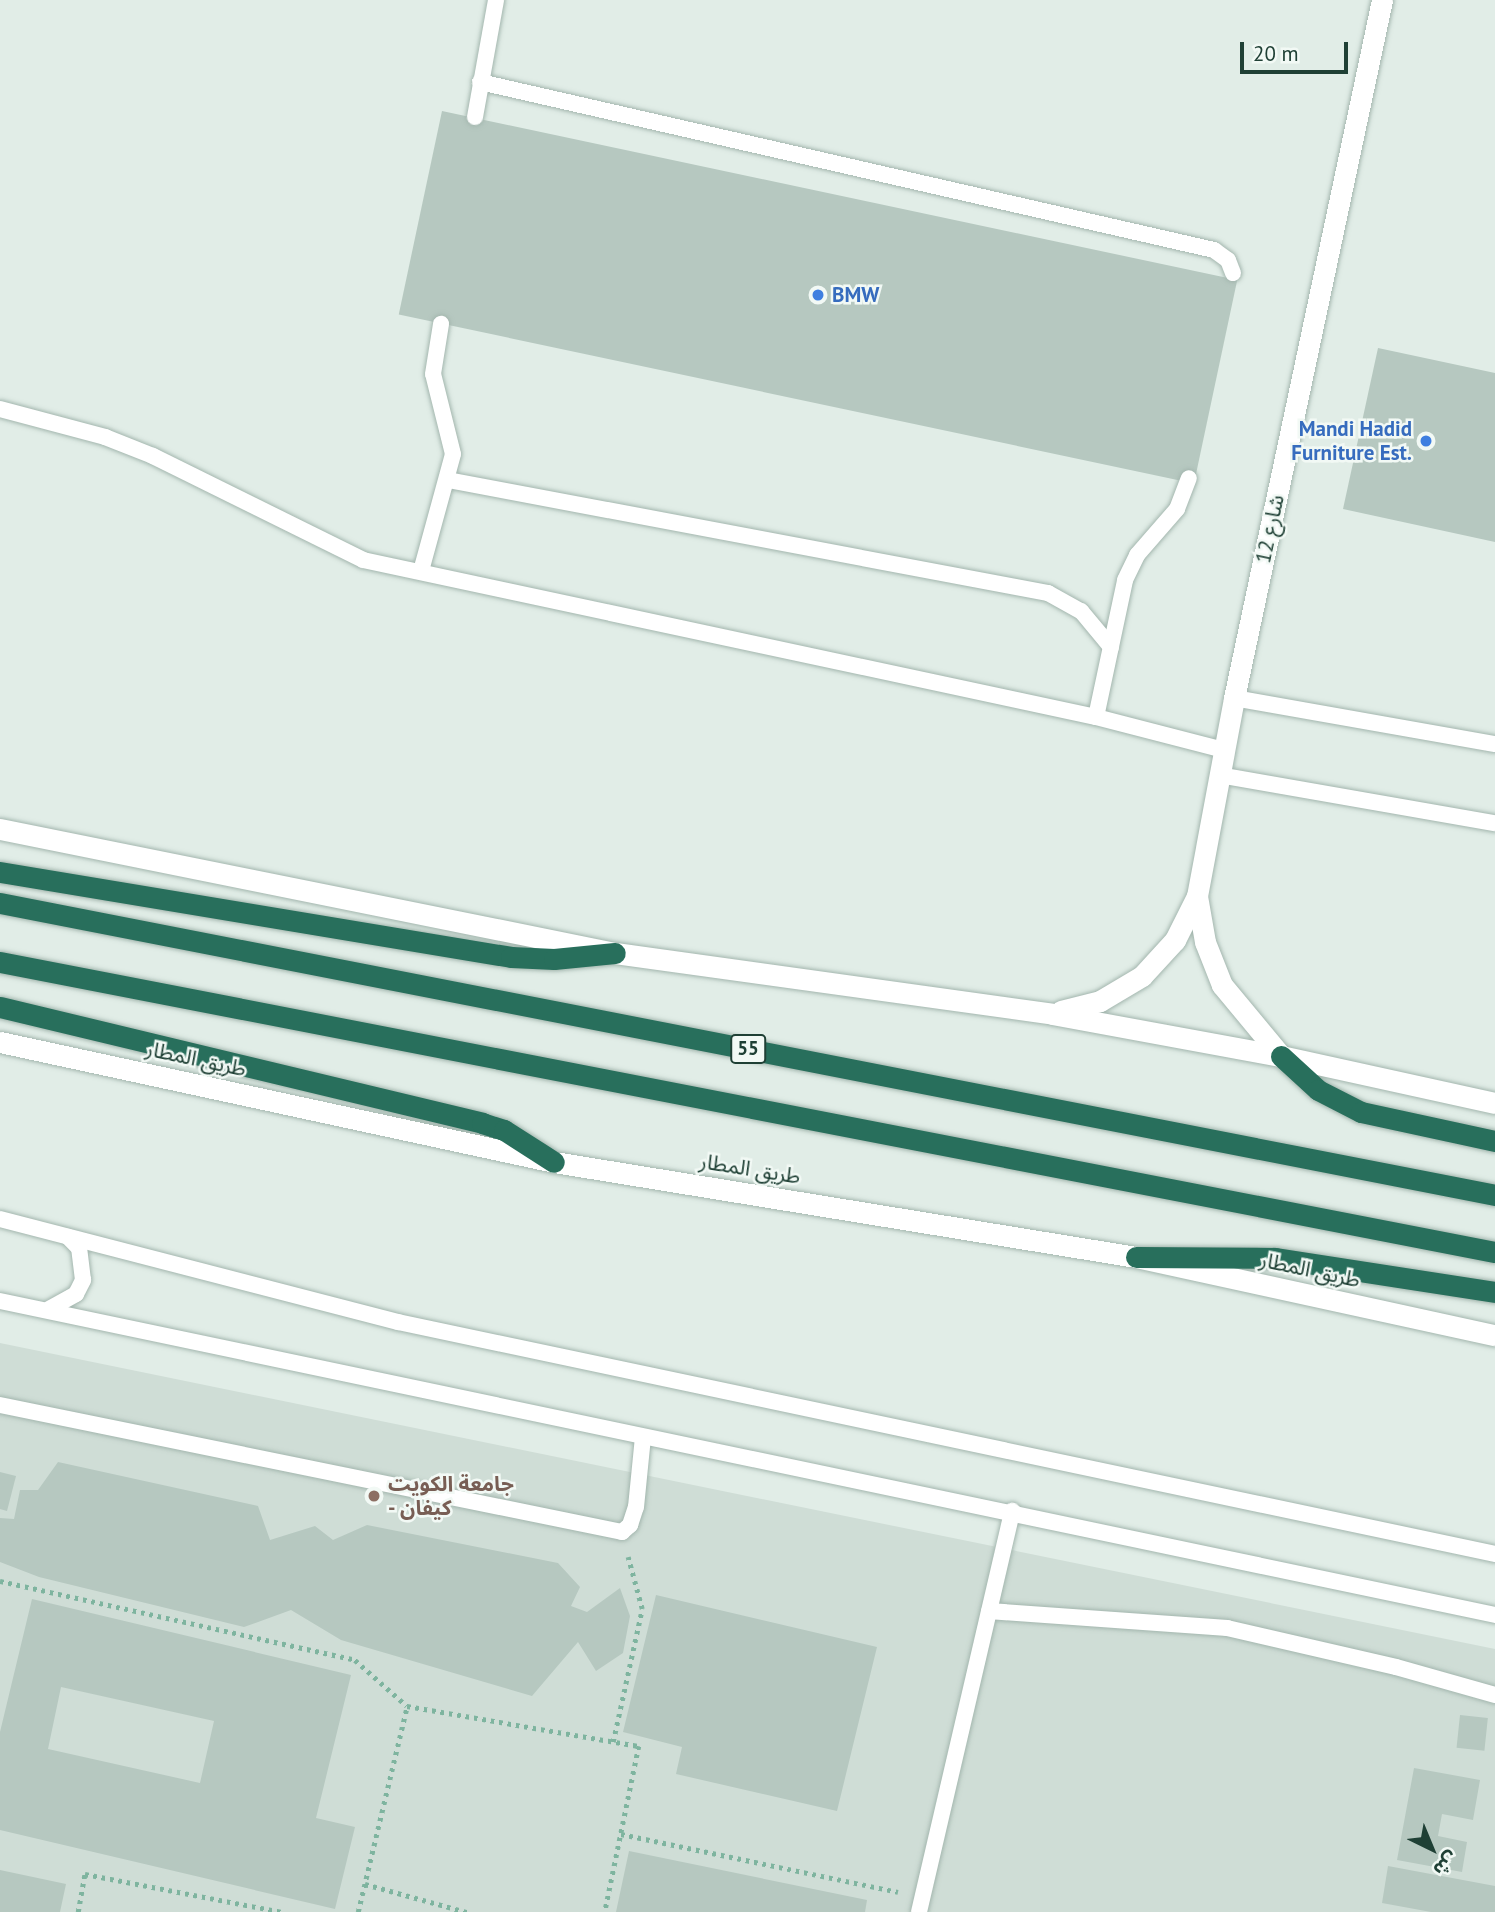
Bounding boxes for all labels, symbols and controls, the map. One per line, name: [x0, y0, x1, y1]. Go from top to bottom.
scale bar: [1243, 28, 1352, 72]
text: 20 m: [1253, 40, 1299, 67]
place label: BMW: [832, 282, 879, 308]
marker: BMW: [810, 287, 826, 303]
place label: Mandi Hadid Furniture Est.: [1291, 416, 1412, 466]
marker: Mandi Hadid Furniture Est.: [1418, 433, 1434, 449]
street label: شارع 12: [1250, 492, 1290, 566]
road number: 55: [729, 1034, 767, 1064]
street label: طريق المطار: [143, 1036, 249, 1082]
street label: طريق المطار: [698, 1149, 802, 1189]
street label: طريق المطار: [1257, 1247, 1363, 1293]
place label: جامعة الكويت - كيفان: [388, 1471, 514, 1521]
marker: جامعة الكويت - كيفان: [366, 1488, 382, 1504]
north arrow: [1397, 1814, 1467, 1884]
text: ش: [1429, 1847, 1464, 1882]

